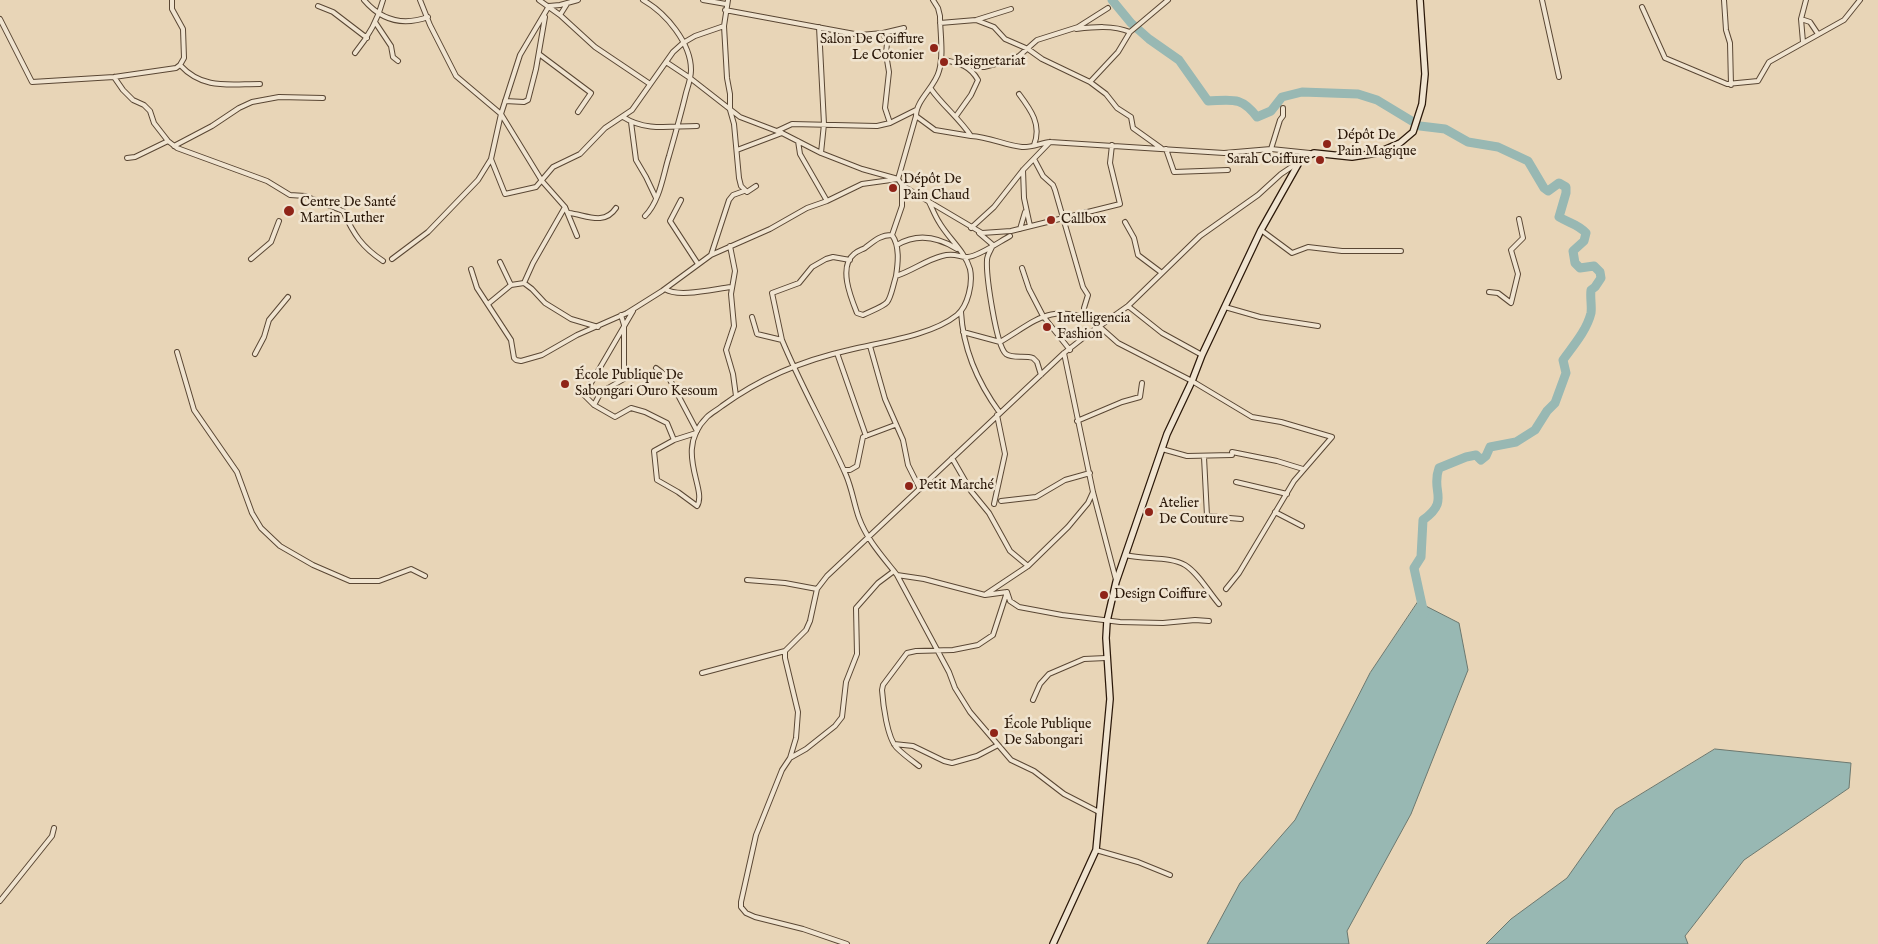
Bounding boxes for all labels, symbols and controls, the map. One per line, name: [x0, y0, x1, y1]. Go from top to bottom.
place label: Salon De Coiffure Le Cotonier: [820, 32, 924, 64]
marker: Salon De Coiffure Le Cotonier: [928, 42, 940, 54]
place label: Beignetariat: [954, 54, 1026, 70]
marker: Beignetariat: [938, 56, 950, 68]
place label: Dépôt De Pain Magique: [1337, 128, 1416, 160]
marker: Dépôt De Pain Magique: [1321, 138, 1333, 150]
place label: Sarah Coiffure: [1227, 152, 1310, 168]
marker: Sarah Coiffure: [1314, 154, 1326, 166]
place label: Dépôt De Pain Chaud: [903, 172, 970, 204]
marker: Dépôt De Pain Chaud: [887, 182, 899, 194]
place label: Centre De Santé Martin Luther: [300, 195, 396, 228]
marker: Centre De Santé Martin Luther: [282, 204, 296, 218]
place label: Callbox: [1061, 212, 1106, 228]
marker: Callbox: [1045, 214, 1057, 226]
place label: Intelligencia Fashion: [1057, 311, 1130, 344]
marker: Intelligencia Fashion: [1041, 321, 1053, 333]
place label: École Publique De Sabongari Ouro Kesoum: [575, 368, 718, 401]
marker: École Publique De Sabongari Ouro Kesoum: [559, 378, 571, 390]
place label: Petit Marché: [919, 478, 994, 494]
marker: Petit Marché: [903, 480, 915, 492]
place label: Atelier De Couture: [1159, 496, 1228, 528]
marker: Atelier De Couture: [1143, 506, 1155, 518]
place label: Design Coiffure: [1114, 587, 1207, 603]
marker: Design Coiffure: [1098, 589, 1110, 601]
place label: École Publique De Sabongari: [1004, 717, 1091, 750]
marker: École Publique De Sabongari: [988, 727, 1000, 739]

